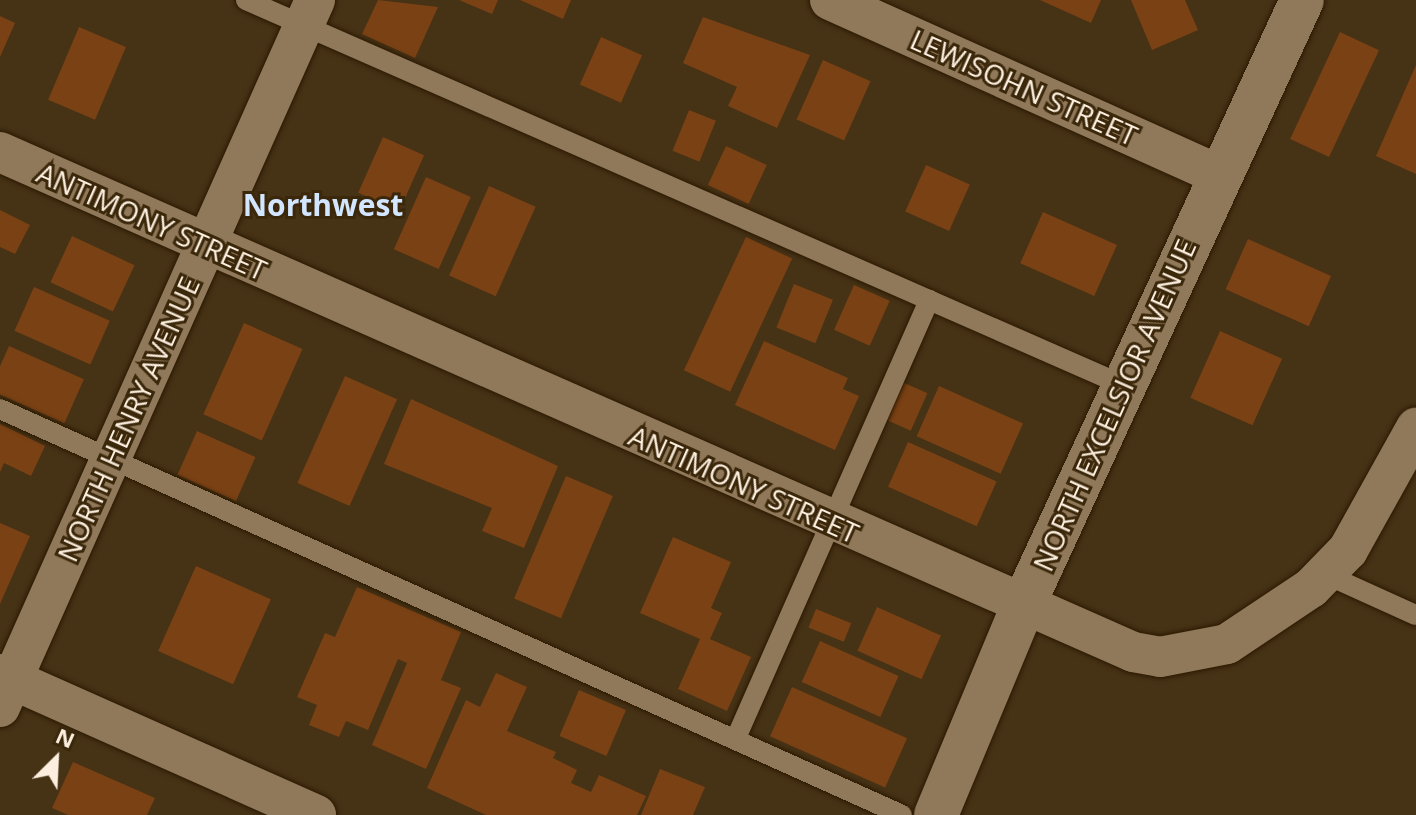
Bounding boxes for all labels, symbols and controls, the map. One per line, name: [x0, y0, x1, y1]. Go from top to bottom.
street label: LEWISOHN STREET: [905, 22, 1143, 152]
street label: ANTIMONY STREET: [32, 155, 272, 287]
district label: Northwest: [243, 187, 403, 223]
street label: NORTH EXCELSIOR AVENUE: [1026, 234, 1202, 576]
street label: NORTH HENRY AVENUE: [50, 271, 206, 567]
street label: ANTIMONY STREET: [624, 418, 864, 550]
north arrow: [16, 719, 96, 799]
text: N: [51, 720, 80, 754]

